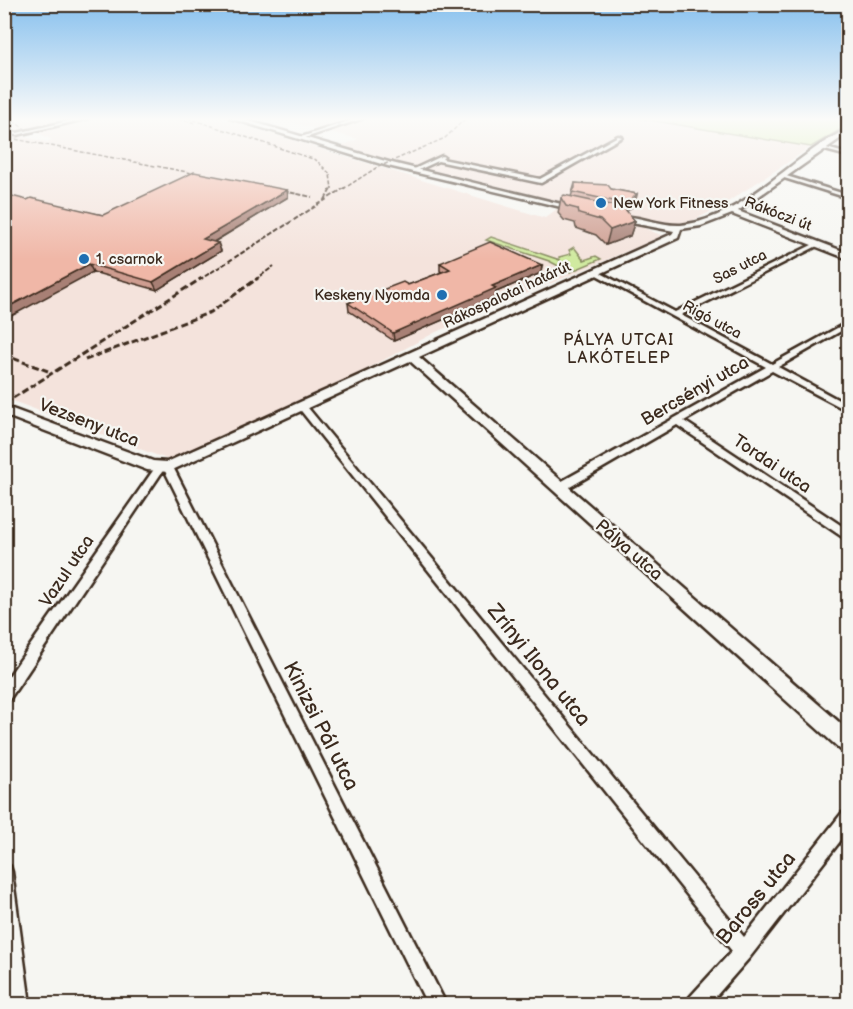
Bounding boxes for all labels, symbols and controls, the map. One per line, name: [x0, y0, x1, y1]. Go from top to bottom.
street label: Rákóczi út: [742, 193, 815, 236]
place label: New York Fitness: [613, 194, 729, 213]
marker: New York Fitness: [594, 196, 608, 210]
street label: Sas utca: [710, 245, 770, 289]
place label: 1. csarnok: [96, 250, 163, 269]
marker: 1. csarnok: [77, 252, 91, 266]
street label: Rákospalotai határút: [440, 257, 574, 333]
place label: Keskeny Nyomda: [314, 286, 430, 305]
marker: Keskeny Nyomda: [435, 288, 449, 302]
street label: Rigó utca: [679, 296, 745, 344]
district label: PÁLYA UTCAI LAKÓTELEP: [563, 329, 675, 368]
street label: Bercsényi utca: [638, 352, 752, 430]
street label: Vezseny utca: [36, 394, 142, 452]
street label: Tordai utca: [729, 430, 815, 498]
street label: Pálya utca: [591, 515, 667, 585]
street label: Vazul utca: [35, 531, 99, 611]
street label: Zrínyi Ilona utca: [481, 598, 596, 731]
street label: Kinizsi Pál utca: [278, 657, 364, 795]
street label: Baross utca: [711, 846, 801, 950]

